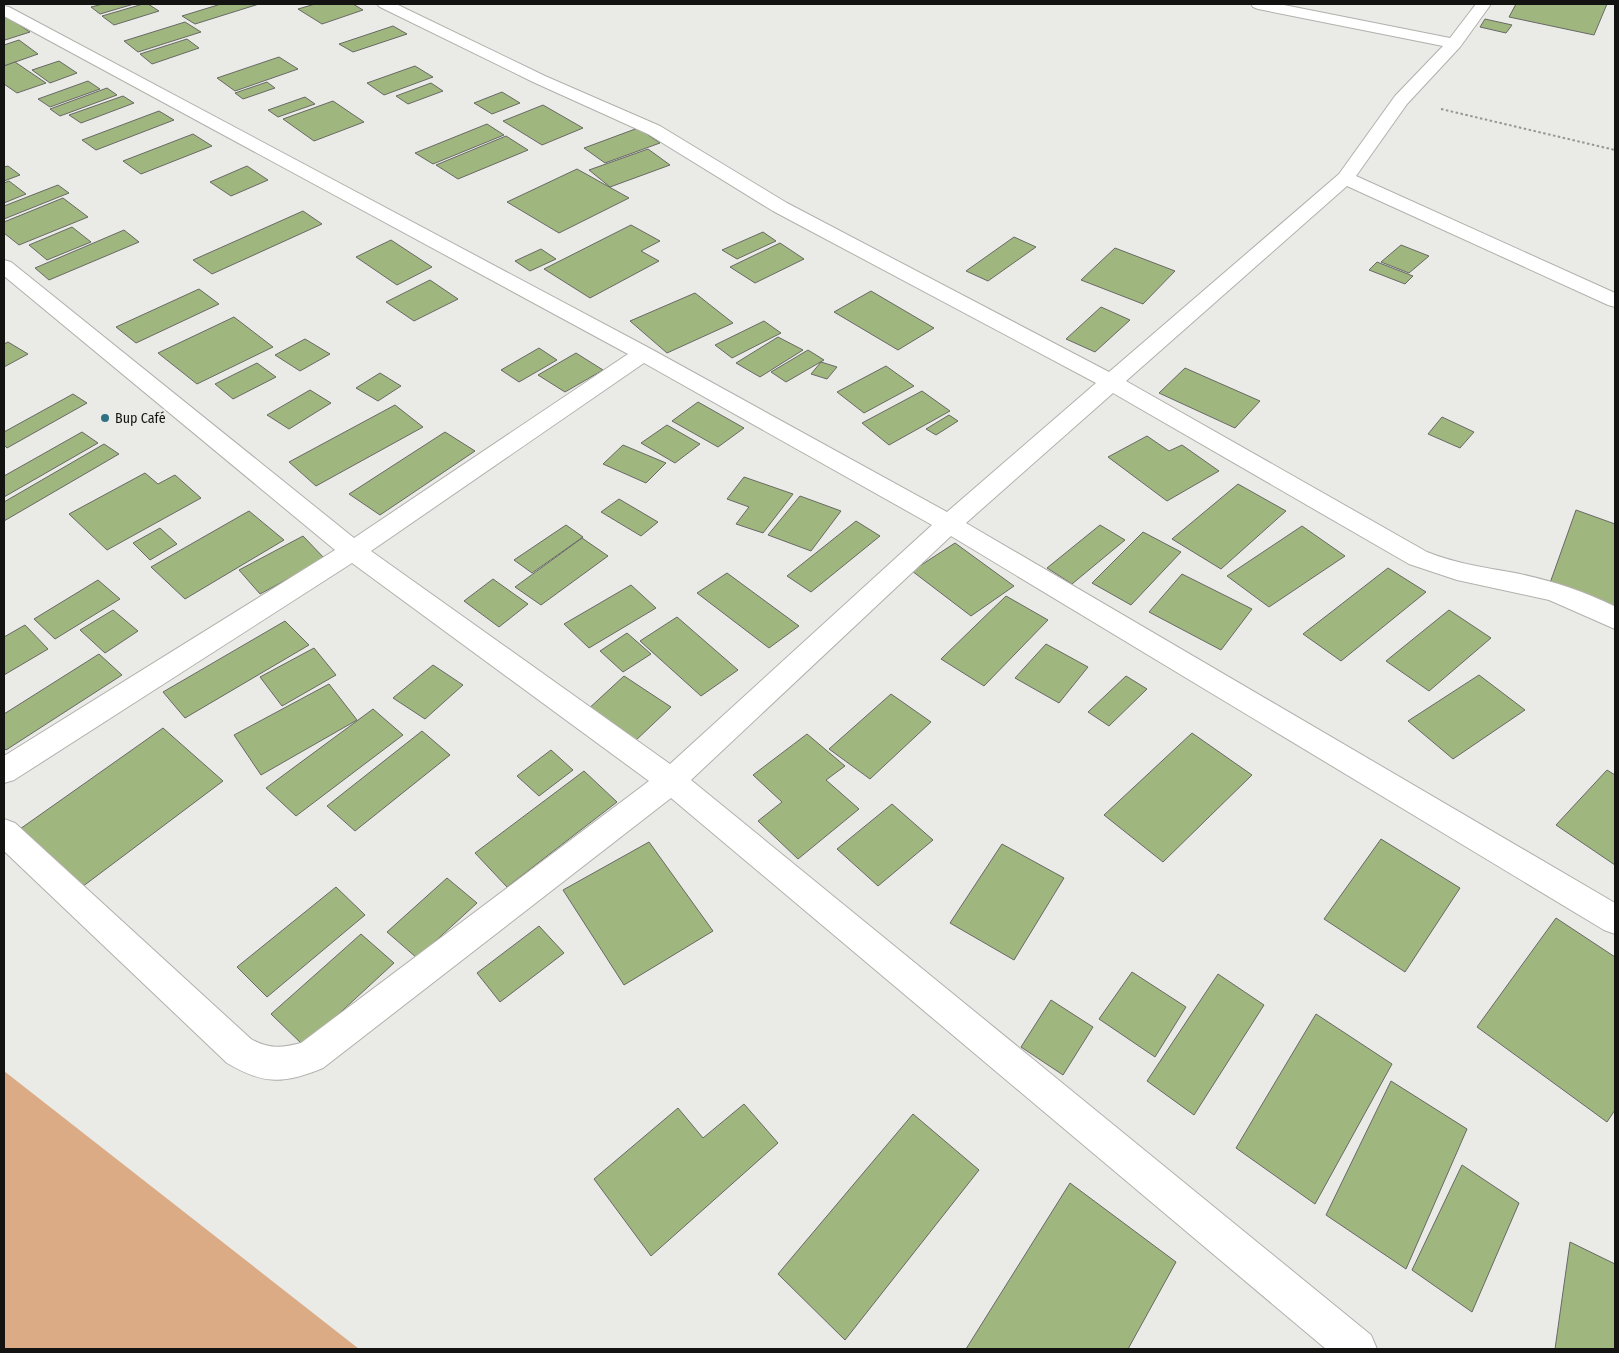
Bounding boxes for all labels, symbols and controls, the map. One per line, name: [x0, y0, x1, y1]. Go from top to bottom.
place label: Bup Café: [115, 410, 166, 427]
marker: Bup Café: [99, 412, 111, 424]

